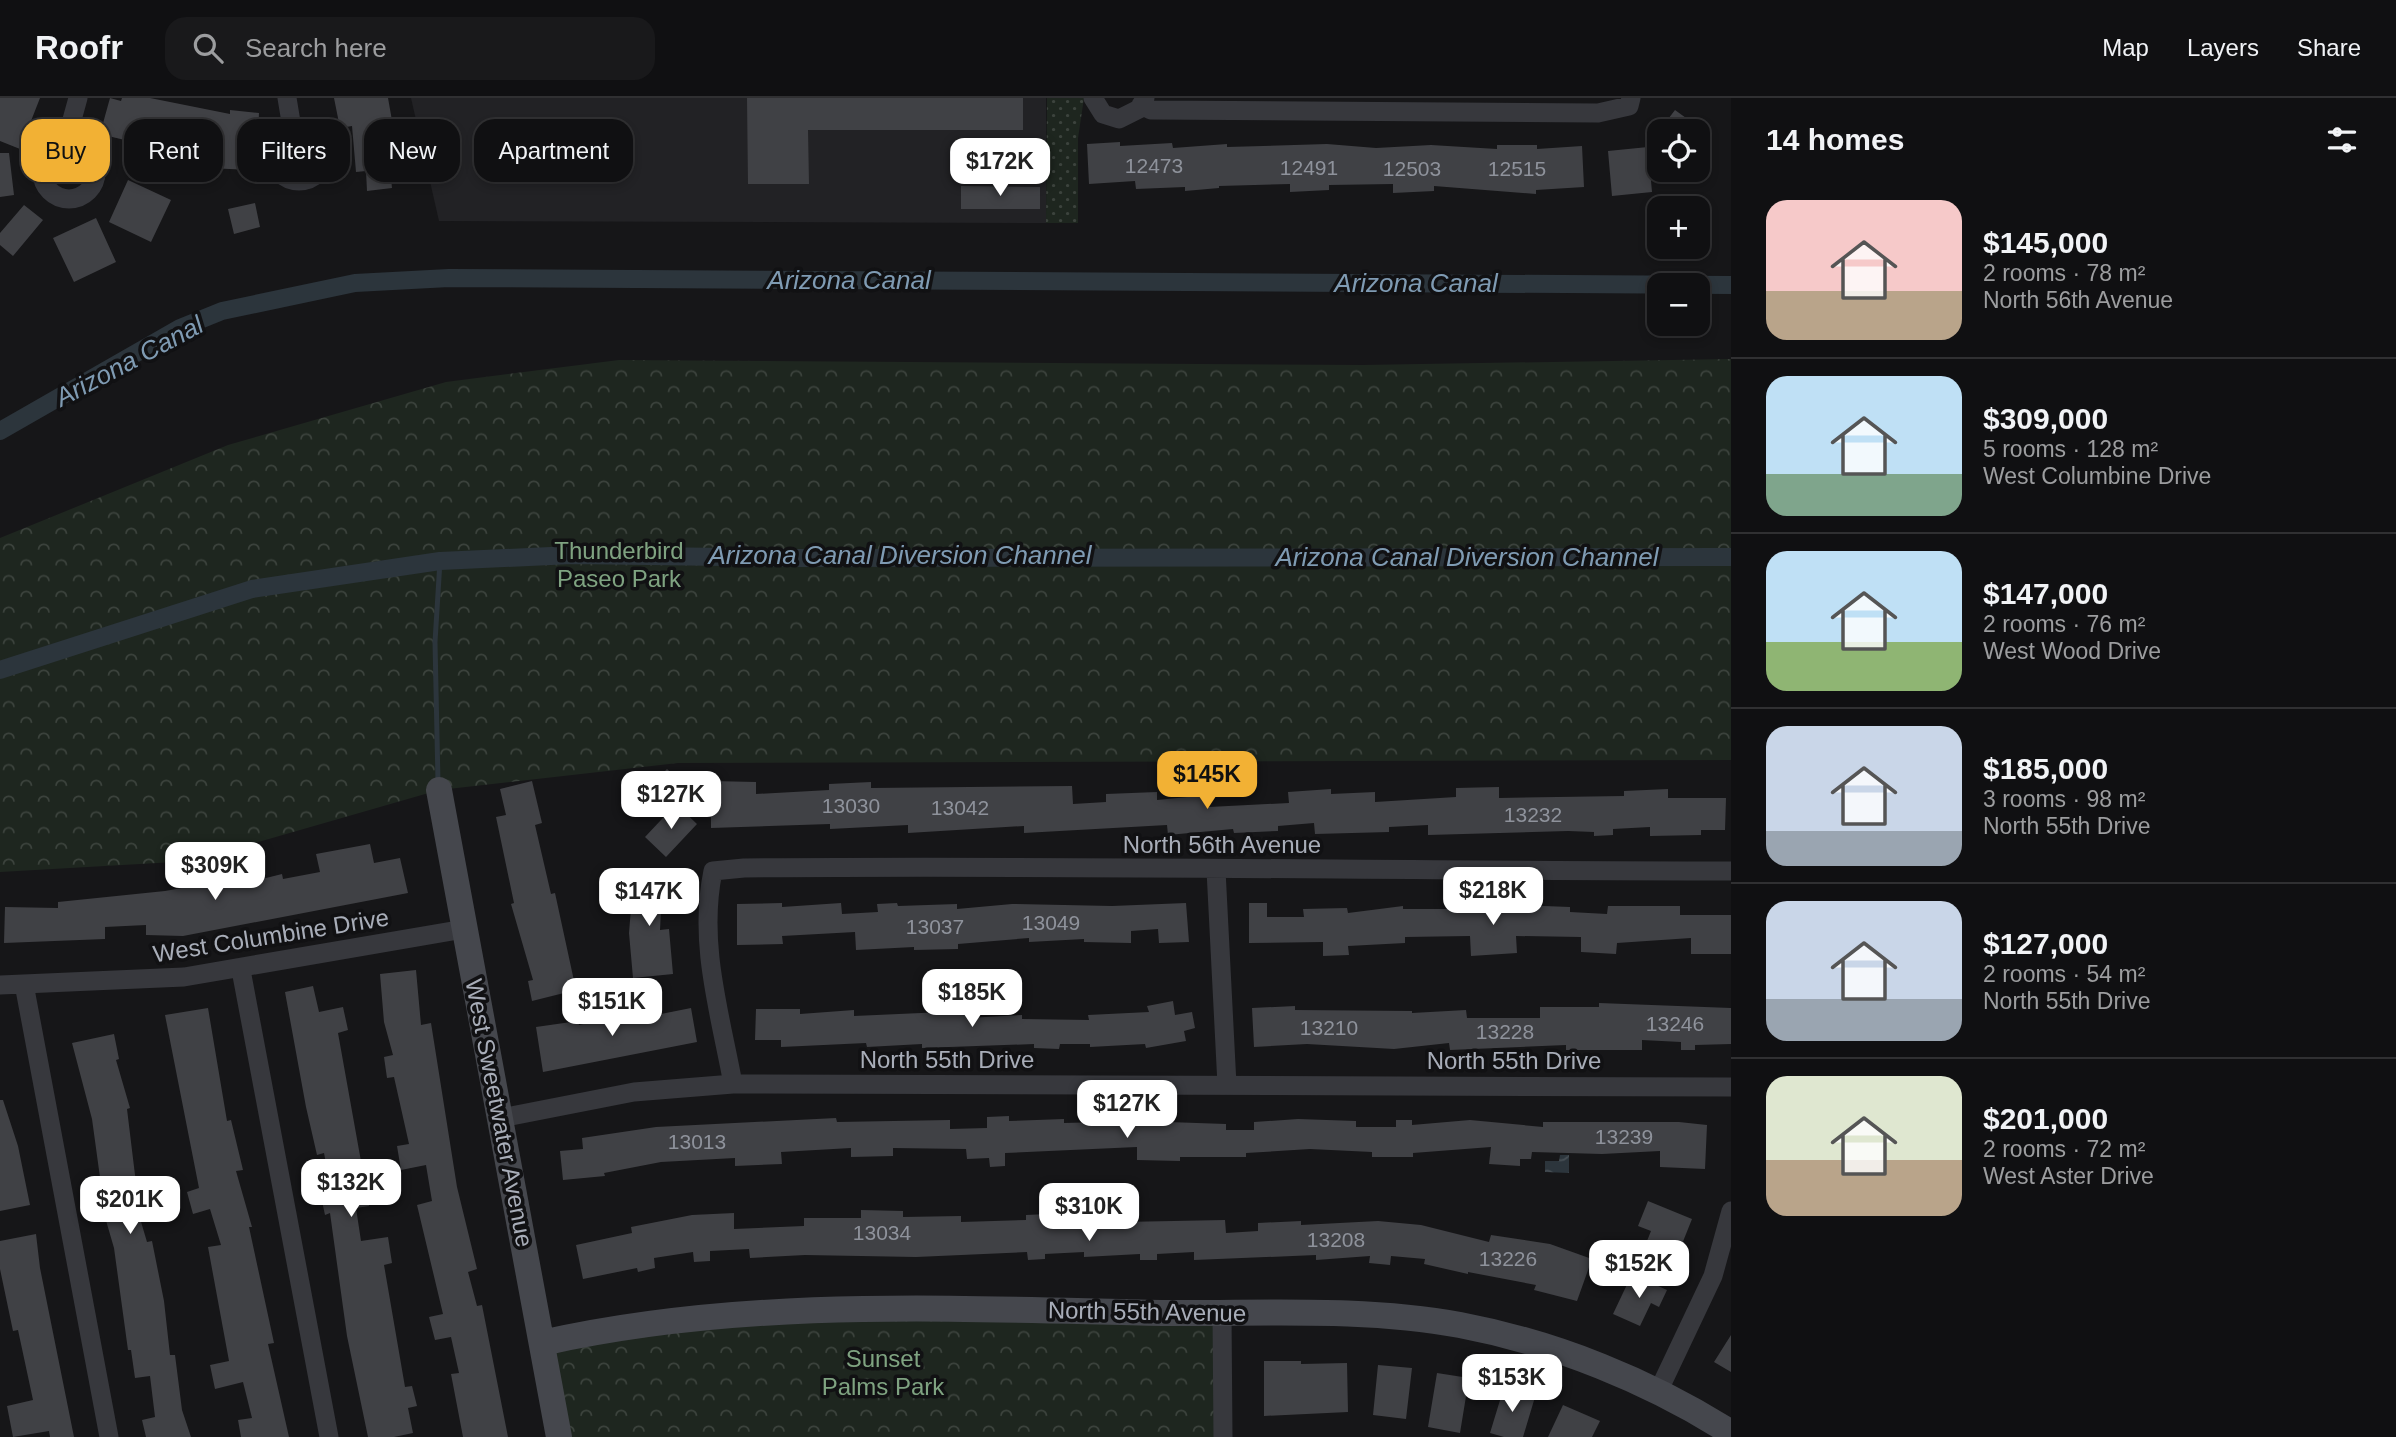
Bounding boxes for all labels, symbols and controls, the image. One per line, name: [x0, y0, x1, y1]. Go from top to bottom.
search box: [165, 17, 655, 80]
text: Roofr: [35, 29, 123, 66]
icon: search: [189, 29, 227, 67]
text: Search here: [245, 33, 387, 63]
text: Map: [2102, 34, 2149, 61]
text: Layers: [2187, 34, 2259, 61]
text: Share: [2297, 34, 2361, 61]
chip: Buy: [21, 119, 110, 182]
chip: Rent: [124, 119, 223, 182]
chip: Filters: [237, 119, 350, 182]
chip: New: [364, 119, 460, 182]
chip: Apartment: [474, 119, 633, 182]
map controls: [1647, 119, 1710, 336]
button: locate: [1647, 119, 1710, 182]
icon: filters: [2323, 121, 2361, 159]
text: 14 homes: [1766, 123, 1904, 156]
pin: $172K: [951, 139, 1049, 198]
text: $172K: [966, 148, 1034, 174]
house number: 12473: [1125, 154, 1183, 177]
house number: 12491: [1280, 156, 1338, 179]
house number: 12503: [1383, 157, 1441, 180]
house number: 12515: [1488, 157, 1546, 180]
button: +: [1647, 196, 1710, 259]
text: $145,000: [1983, 226, 2108, 259]
icon: home: [1822, 228, 1906, 312]
text: 2 rooms · 78 m²: [1983, 260, 2145, 286]
water label: Arizona Canal: [765, 265, 932, 295]
water label: Arizona Canal: [1332, 268, 1499, 298]
button: −: [1647, 273, 1710, 336]
text: North 56th Avenue: [1983, 287, 2173, 313]
water label: Arizona Canal: [48, 309, 209, 414]
text: $309,000: [1983, 402, 2108, 435]
icon: home: [1822, 404, 1906, 488]
text: 5 rooms · 128 m²: [1983, 436, 2158, 462]
text: West Columbine Drive: [1983, 463, 2211, 489]
park label: Thunderbird Paseo Park: [554, 537, 684, 592]
water label: Arizona Canal Diversion Channel: [707, 540, 1093, 570]
water label: Arizona Canal Diversion Channel: [1274, 542, 1660, 572]
text: $147,000: [1983, 577, 2108, 610]
icon: home: [1822, 579, 1906, 663]
text: 2 rooms · 76 m²: [1983, 611, 2145, 637]
text: West Wood Drive: [1983, 638, 2161, 664]
pin: $145K: [1158, 752, 1256, 811]
text: $185,000: [1983, 752, 2108, 785]
icon: home: [1822, 754, 1906, 838]
text: $145K: [1173, 761, 1241, 787]
pin: $127K: [622, 772, 720, 831]
text: $127K: [637, 781, 705, 807]
text: 3 rooms · 98 m²: [1983, 786, 2145, 812]
house number: 13030: [822, 794, 880, 817]
house number: 13042: [931, 796, 989, 819]
house number: 13232: [1504, 803, 1562, 826]
text: North 55th Drive: [1983, 813, 2150, 839]
street label: North 56th Avenue: [1123, 831, 1321, 858]
pin: $309K: [166, 842, 264, 902]
text: $309K: [181, 852, 249, 878]
pin: $147K: [600, 868, 698, 928]
pin: $218K: [1444, 868, 1542, 927]
text: $218K: [1459, 877, 1527, 903]
text: $147K: [615, 878, 683, 904]
street label: West Columbine Drive: [151, 904, 391, 967]
house number: 13049: [1022, 911, 1080, 934]
house number: 13037: [906, 915, 964, 938]
text: $127,000: [1983, 927, 2108, 960]
icon: home: [1822, 929, 1906, 1013]
text: 2 rooms · 54 m²: [1983, 961, 2145, 987]
pin: $185K: [923, 970, 1021, 1029]
street label: West Sweetwater Avenue: [460, 977, 539, 1249]
pin: $151K: [563, 978, 661, 1038]
text: $185K: [938, 979, 1006, 1005]
text: $151K: [578, 988, 646, 1014]
text: North 55th Drive: [1983, 988, 2150, 1014]
house number: 13246: [1646, 1012, 1704, 1035]
house number: 13210: [1300, 1016, 1358, 1039]
house number: 13228: [1476, 1020, 1534, 1043]
street label: North 55th Drive: [860, 1046, 1034, 1073]
street label: North 55th Drive: [1427, 1047, 1601, 1074]
pin: $127K: [1078, 1080, 1176, 1140]
text: $127K: [1093, 1090, 1161, 1116]
text: $201,000: [1983, 1102, 2108, 1135]
icon: home: [1822, 1104, 1906, 1188]
house number: 13239: [1595, 1125, 1653, 1148]
house number: 13013: [668, 1130, 726, 1153]
text: 2 rooms · 72 m²: [1983, 1136, 2145, 1162]
pin: $132K: [302, 1160, 400, 1219]
text: West Aster Drive: [1983, 1163, 2154, 1189]
text: $132K: [317, 1169, 385, 1195]
pin: $201K: [81, 1176, 179, 1236]
pin: $310K: [1040, 1184, 1138, 1243]
text: $201K: [96, 1186, 164, 1212]
text: $310K: [1055, 1193, 1123, 1219]
house number: 13034: [853, 1221, 912, 1244]
house number: 13208: [1307, 1228, 1365, 1251]
pin: $152K: [1590, 1240, 1688, 1300]
house number: 13226: [1479, 1247, 1537, 1270]
text: $152K: [1605, 1250, 1673, 1276]
street label: North 55th Avenue: [1048, 1296, 1246, 1327]
park label: Sunset Palms Park: [822, 1345, 945, 1400]
pin: $153K: [1463, 1354, 1561, 1414]
text: $153K: [1478, 1364, 1546, 1390]

